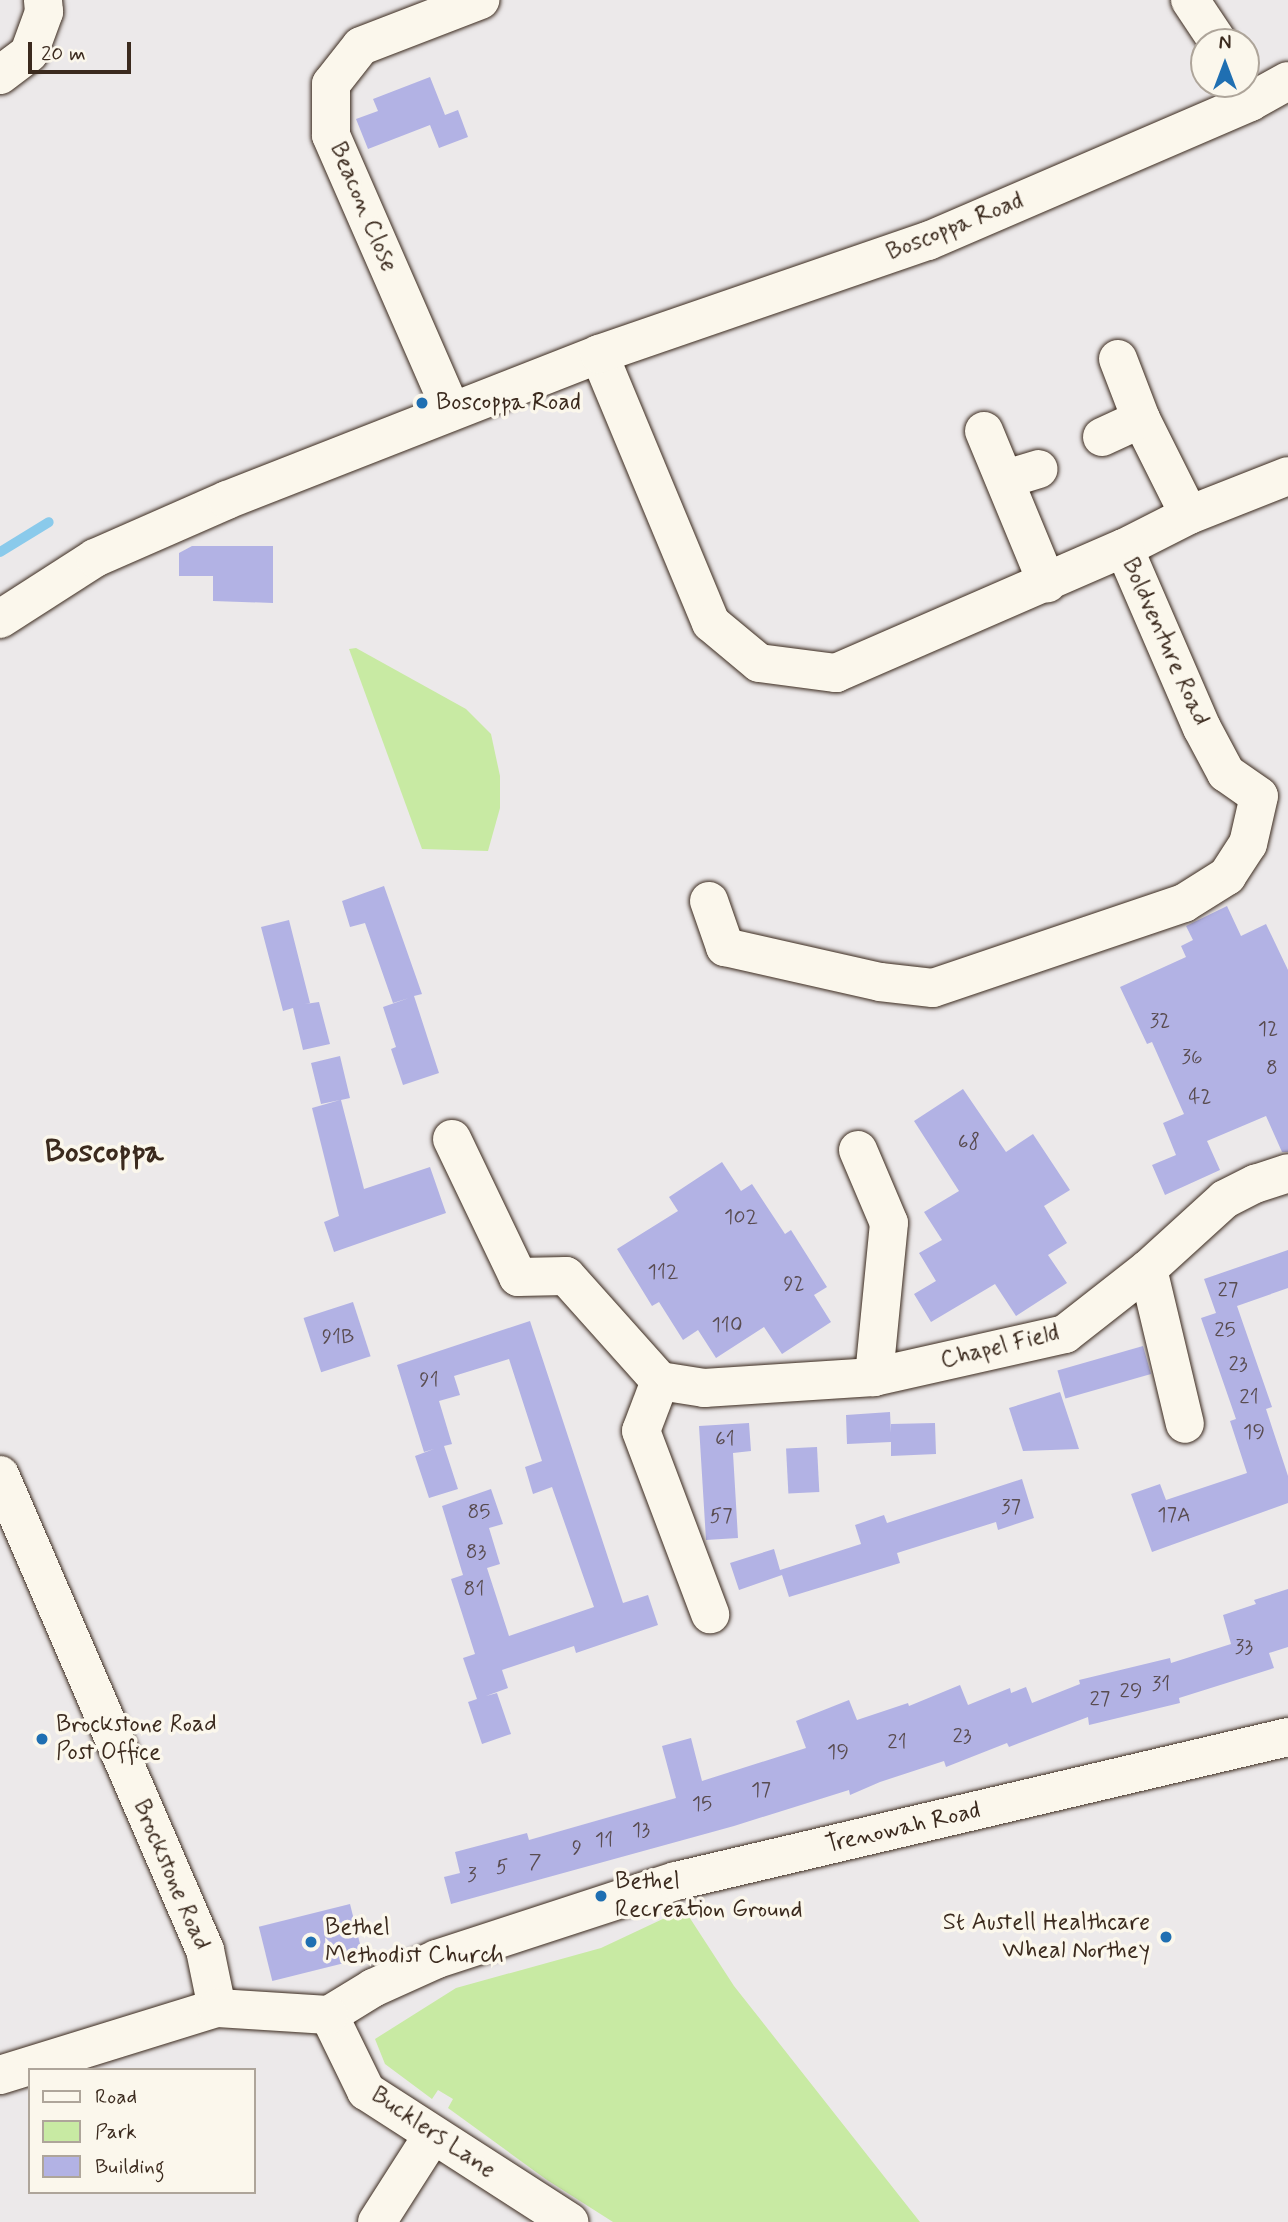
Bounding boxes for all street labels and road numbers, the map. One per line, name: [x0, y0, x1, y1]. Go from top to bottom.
street label: Beacon Close: [323, 138, 403, 276]
street label: Boscoppa Road: [883, 187, 1027, 267]
street label: Boldventure Road: [1116, 555, 1214, 729]
street label: Chapel Field: [937, 1318, 1063, 1376]
street label: Brockstone Road: [126, 1795, 216, 1955]
street label: Trenowah Road: [823, 1796, 983, 1860]
street label: Bucklers Lane: [365, 2081, 501, 2185]

